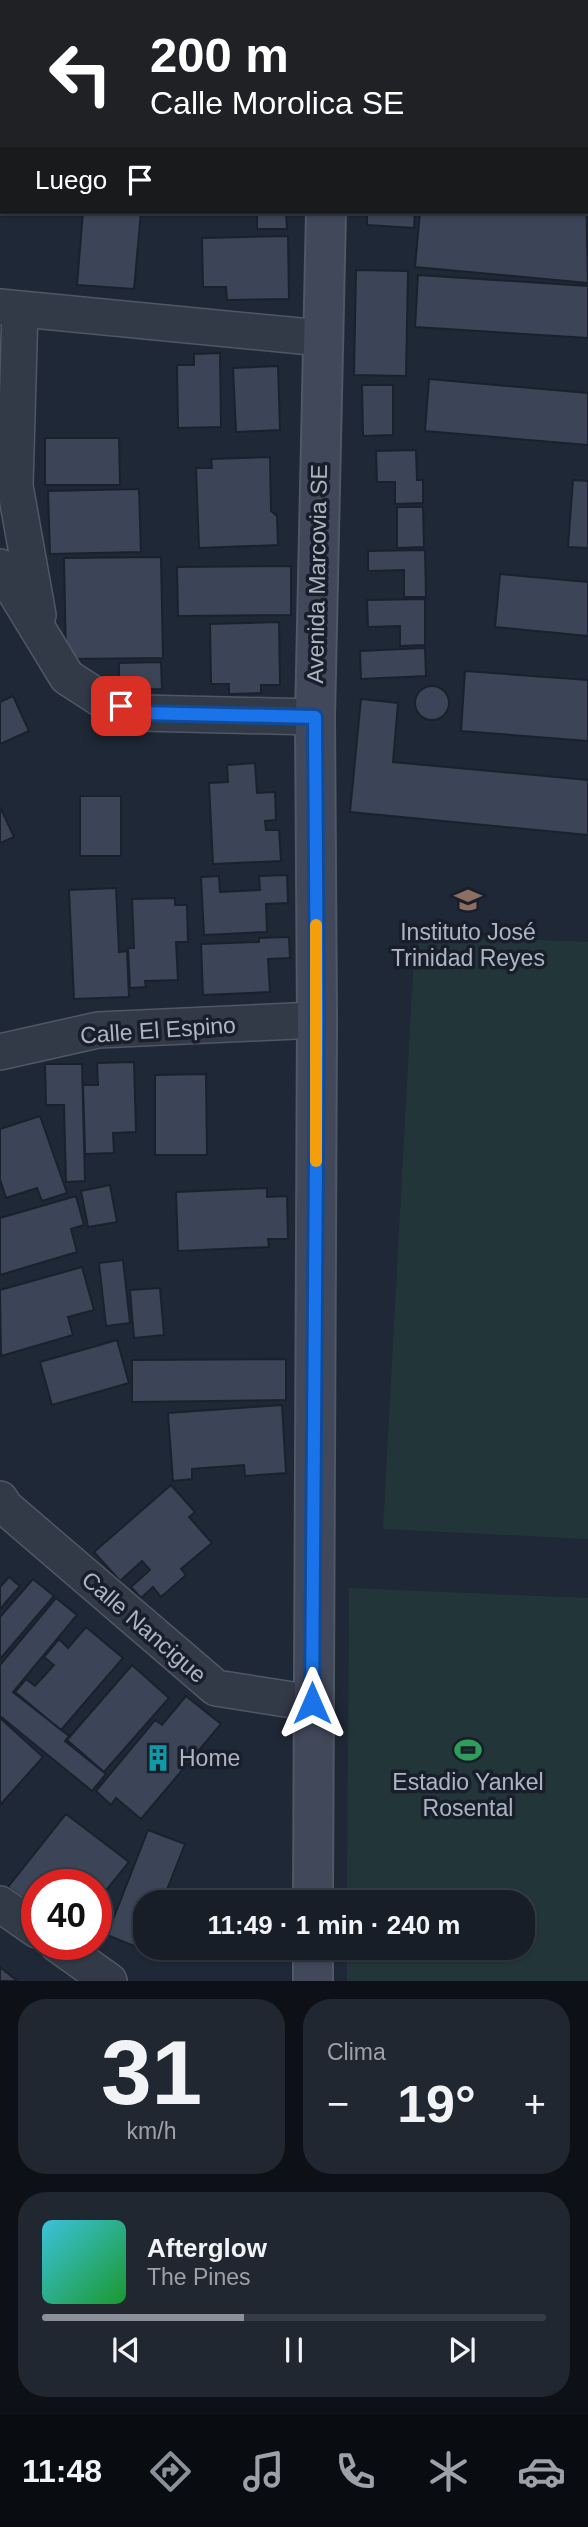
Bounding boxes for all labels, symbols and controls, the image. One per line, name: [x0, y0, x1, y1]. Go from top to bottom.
icon: left: [35, 28, 126, 119]
text: 200 m: [150, 28, 289, 82]
text: Calle Morolica SE: [150, 85, 404, 121]
icon: arrive: [121, 161, 159, 199]
text: Luego: [35, 165, 107, 195]
street label: Avenida Marcovia SE: [302, 464, 332, 684]
pin: [91, 676, 151, 736]
icon: arrive: [102, 687, 140, 725]
school or university icon: Instituto José Trinidad Reyes: [453, 885, 483, 915]
place label: Instituto José Trinidad Reyes: [391, 919, 545, 971]
street label: Calle El Espino: [79, 1012, 237, 1048]
street label: Calle Nancigue: [77, 1566, 211, 1688]
position arrow: [275, 1666, 349, 1740]
sports icon: Estadio Yankel Rosental: [453, 1735, 483, 1765]
building icon: Home: [143, 1743, 173, 1773]
place label: Home: [179, 1745, 240, 1771]
place label: Estadio Yankel Rosental: [392, 1769, 544, 1821]
speed limit sign: 40: [21, 1869, 112, 1960]
text: 11:49 · 1 min · 240 m: [208, 1910, 460, 1940]
text: 31: [101, 2022, 202, 2123]
text: Clima: [327, 2039, 386, 2065]
text: 19°: [397, 2075, 476, 2133]
text: −: [327, 2083, 349, 2125]
text: +: [524, 2083, 546, 2125]
text: km/h: [127, 2118, 176, 2144]
text: Afterglow: [147, 2233, 267, 2263]
text: The Pines: [147, 2264, 251, 2290]
icon: previous: [107, 2331, 145, 2369]
icon: pause: [275, 2331, 313, 2369]
icon: next: [443, 2331, 481, 2369]
icon: directions: [146, 2447, 195, 2496]
icon: music: [239, 2447, 288, 2496]
icon: phone: [331, 2447, 380, 2496]
icon: climate: [424, 2447, 473, 2496]
icon: car: [517, 2447, 566, 2496]
text: 11:48: [22, 2453, 102, 2489]

